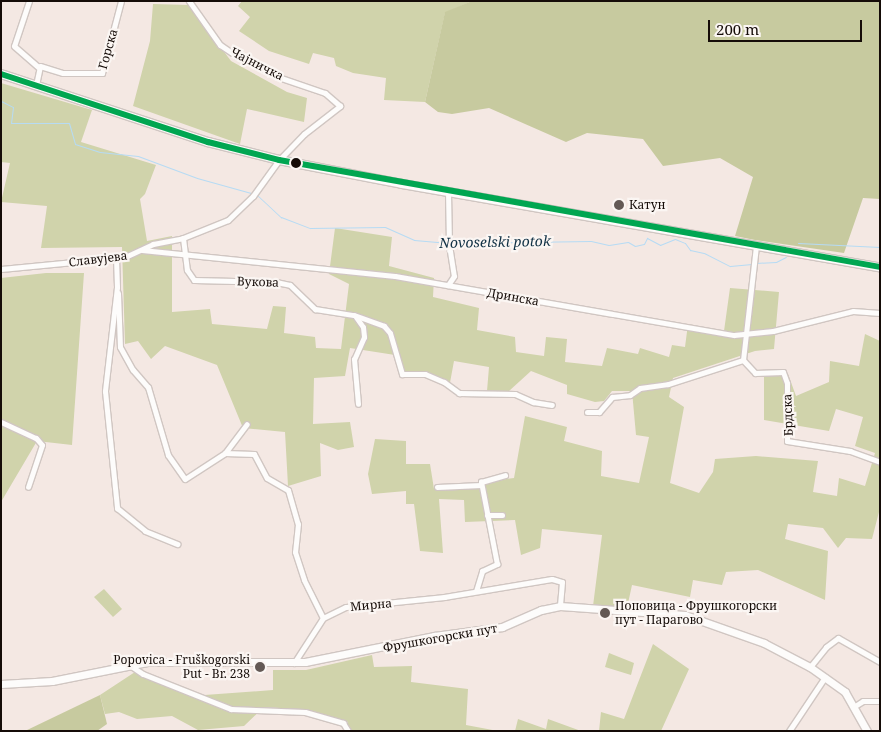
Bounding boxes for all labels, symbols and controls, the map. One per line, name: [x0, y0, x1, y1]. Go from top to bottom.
scale bar: [711, 10, 865, 42]
text: 200 m: [716, 19, 759, 39]
street label: Горска: [95, 27, 121, 71]
street label: Чајничка: [228, 45, 286, 83]
unlabelled marker: [291, 158, 301, 168]
place label: Катун: [629, 198, 666, 212]
marker: Катун: [613, 199, 625, 211]
water label: Novoselski potok: [439, 233, 551, 251]
street label: Славујева: [68, 248, 128, 270]
street label: Вукова: [237, 274, 279, 290]
street label: Дринска: [486, 285, 540, 309]
street label: Брдска: [780, 394, 796, 436]
street label: Мирна: [349, 596, 393, 614]
place label: Поповица - Фрушкогорски пут - Парагово: [615, 599, 777, 627]
marker: Поповица - Фрушкогорски пут - Парагово: [599, 607, 611, 619]
street label: Фрушкогорски пут: [382, 621, 498, 655]
place label: Popovica - Fruškogorski Put - Br. 238: [113, 653, 250, 681]
marker: Popovica - Fruškogorski Put - Br. 238: [254, 661, 266, 673]

